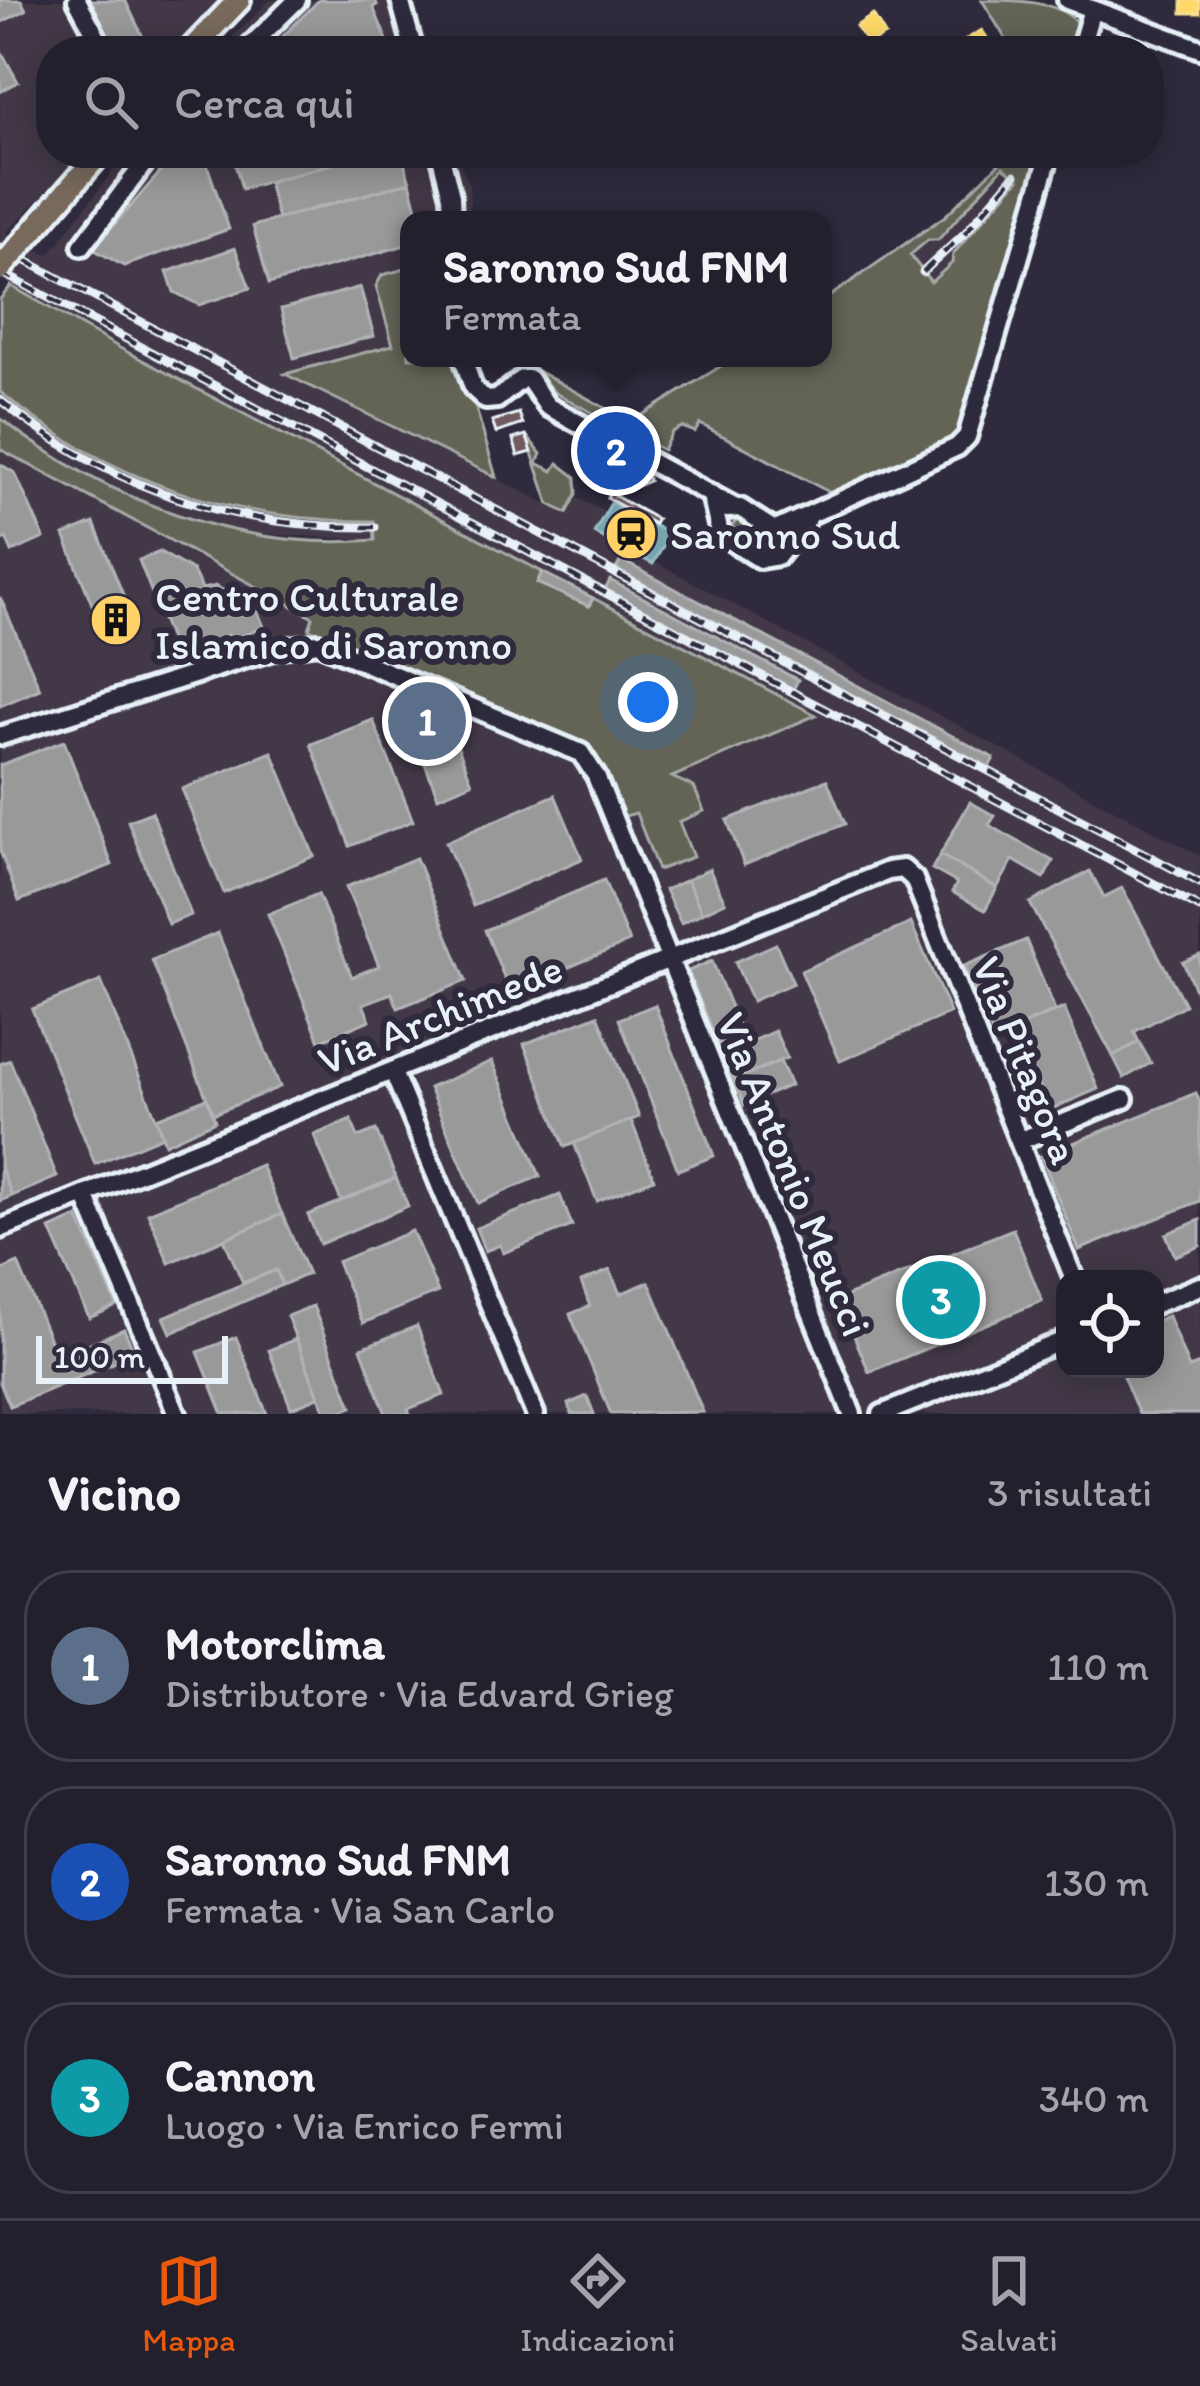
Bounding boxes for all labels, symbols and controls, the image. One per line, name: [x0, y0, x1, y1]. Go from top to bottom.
search box: [36, 36, 1164, 168]
icon: search: [78, 69, 144, 135]
text: Cerca qui: [174, 75, 355, 129]
popup: [400, 211, 832, 367]
text: Saronno Sud FNM: [443, 239, 789, 293]
text: Fermata: [443, 293, 581, 340]
pin: 2: [577, 406, 655, 496]
station icon: Saronno Sud: [603, 506, 659, 562]
place label: Saronno Sud: [670, 509, 901, 560]
place label: Centro Culturale Islamico di Saronno: [155, 571, 512, 670]
building icon: Centro Culturale Islamico di Saronno: [88, 592, 144, 648]
your location: [618, 672, 678, 732]
pin: 1: [388, 676, 466, 766]
street label: Via Archimede: [310, 942, 570, 1086]
street label: Via Pitagora: [961, 949, 1091, 1171]
street label: Via Antonio Meucci: [706, 1005, 882, 1343]
pin: 3: [902, 1255, 980, 1345]
map controls: [1056, 1270, 1164, 1378]
button: locate: [1056, 1270, 1164, 1378]
scale bar: [36, 1330, 228, 1383]
text: 100 m: [54, 1337, 145, 1376]
text: Vicino: [48, 1462, 181, 1523]
text: 3 risultati: [987, 1469, 1152, 1516]
text: Motorclima: [165, 1616, 385, 1670]
text: 1: [81, 1643, 99, 1690]
text: 110 m: [1047, 1643, 1149, 1690]
text: Distributore · Via Edvard Grieg: [165, 1670, 674, 1717]
text: Saronno Sud FNM: [165, 1832, 511, 1886]
text: 2: [80, 1859, 100, 1906]
text: 130 m: [1044, 1859, 1149, 1906]
text: Fermata · Via San Carlo: [165, 1886, 555, 1933]
text: Cannon: [165, 2048, 315, 2102]
text: 3: [79, 2075, 101, 2122]
text: 340 m: [1039, 2075, 1149, 2122]
text: Luogo · Via Enrico Fermi: [165, 2102, 564, 2149]
tab: Mappa: [142, 2248, 235, 2359]
tab: Indicazioni: [520, 2248, 676, 2359]
tab: Salvati: [960, 2248, 1058, 2359]

